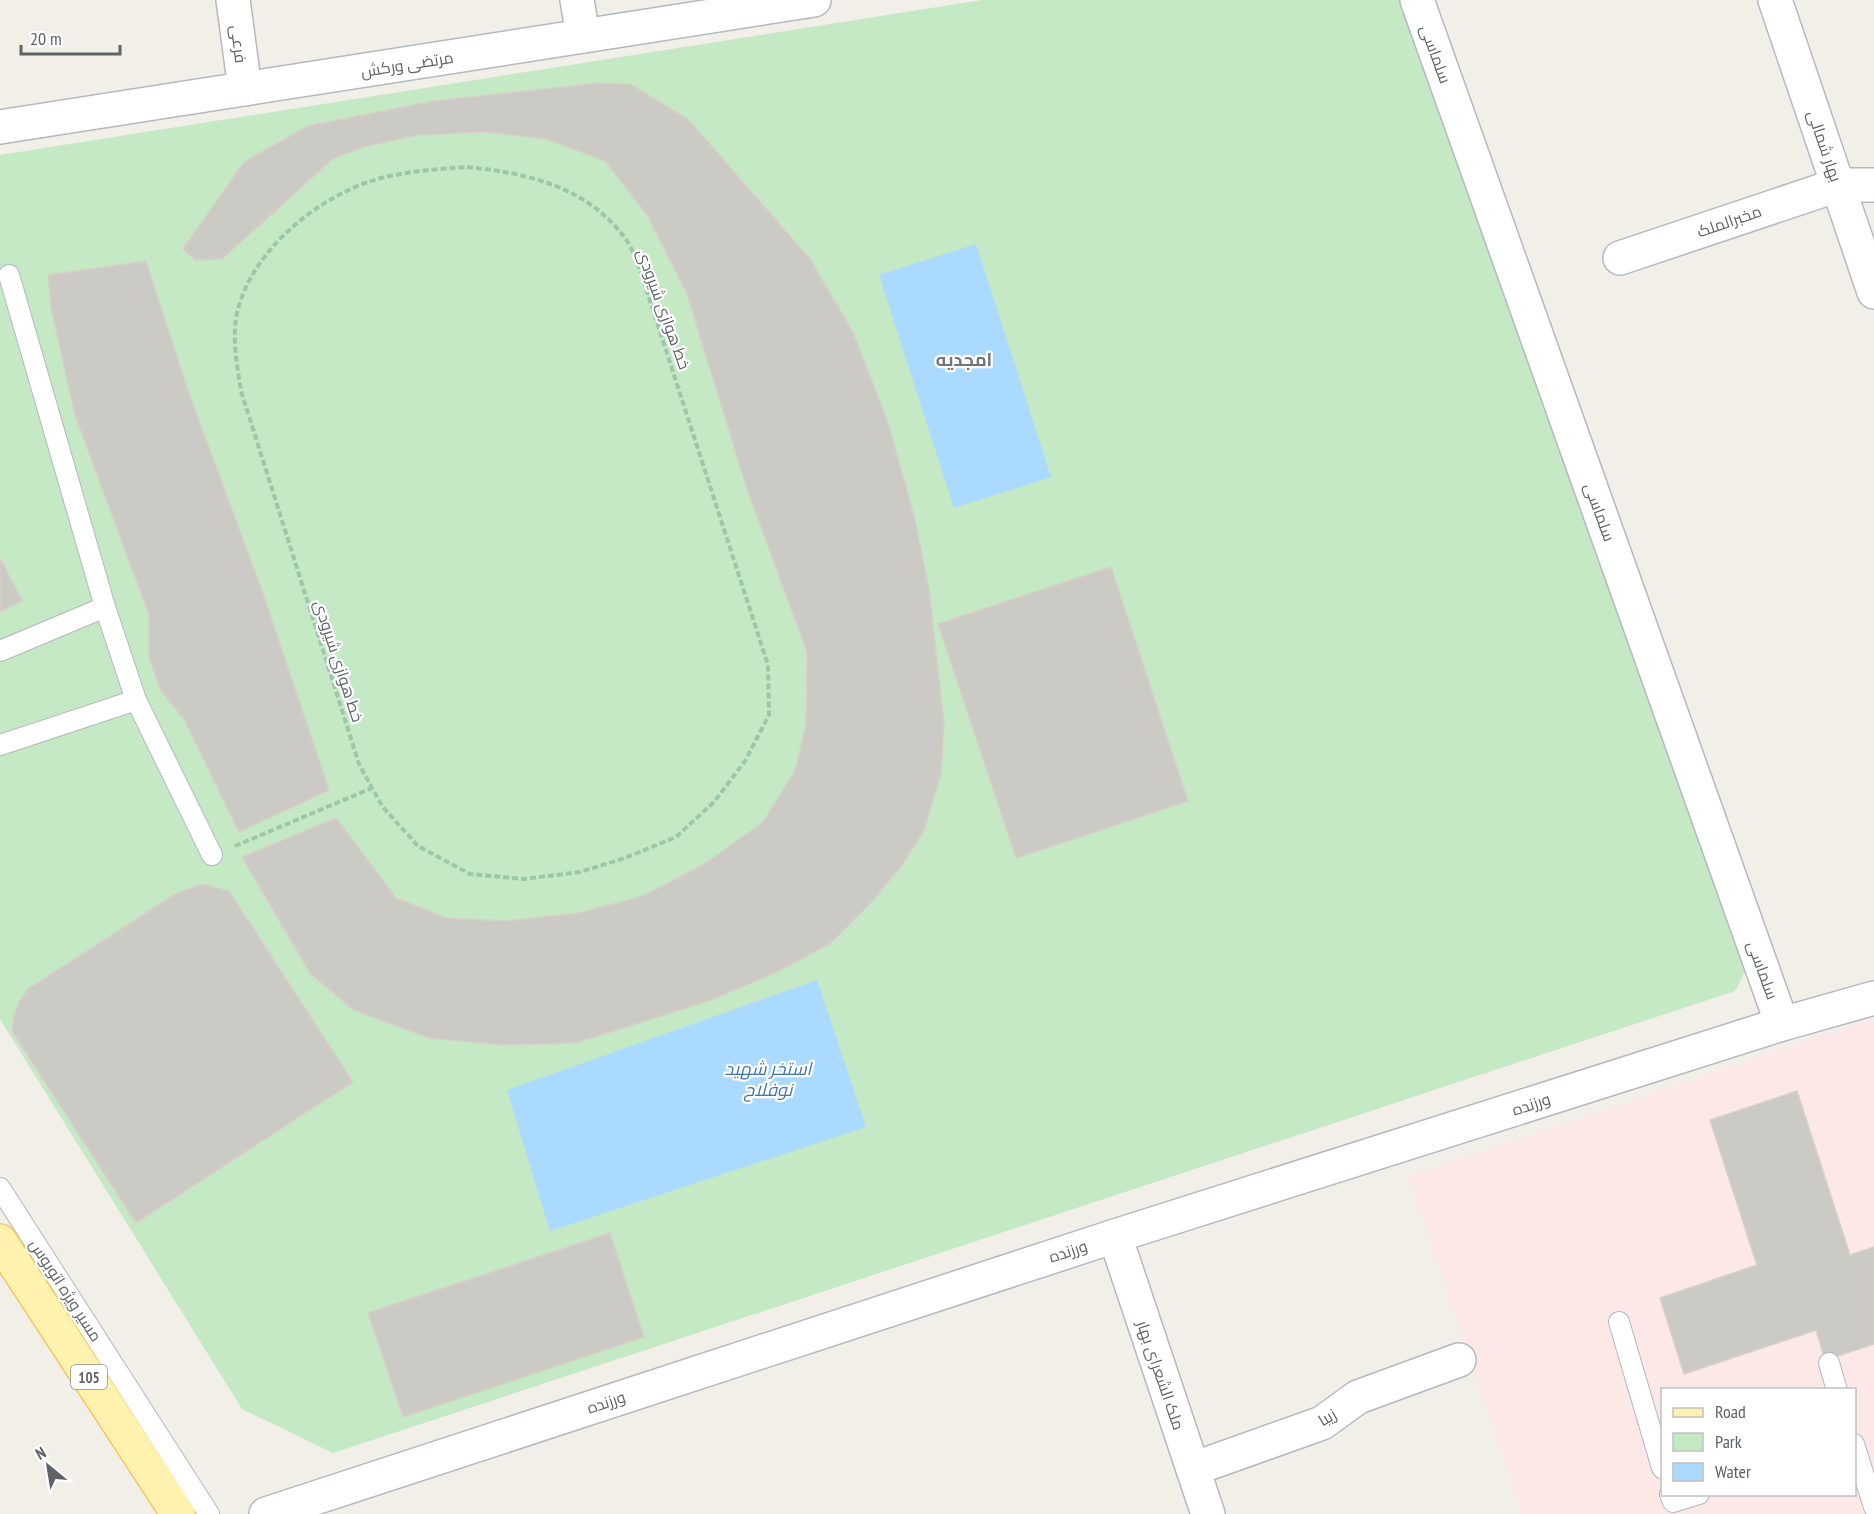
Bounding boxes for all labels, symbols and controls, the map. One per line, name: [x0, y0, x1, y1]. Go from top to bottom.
scale bar: [21, 18, 120, 56]
street label: سلماسی: [1415, 22, 1456, 86]
street label: فرعی: [226, 24, 251, 64]
text: 20 m: [30, 27, 62, 50]
street label: مرتضی ورکش: [359, 47, 455, 82]
street label: بهار شمالی: [1802, 108, 1847, 185]
street label: مخبرالملک: [1694, 201, 1764, 241]
street label: خط هوازی شیرودی: [632, 246, 695, 372]
district label: امجدیه: [936, 348, 992, 371]
street label: سلماسی: [1579, 480, 1620, 544]
street label: خط هوازی شیرودی: [309, 598, 368, 725]
street label: سلماسی: [1742, 938, 1783, 1002]
water label: استخر شهید نوفلاح: [725, 1057, 814, 1102]
street label: ورزنده: [1509, 1088, 1553, 1120]
street label: مسیر ویژه اتوبوس: [25, 1235, 107, 1346]
street label: ورزنده: [1046, 1235, 1090, 1267]
street label: ملک الشعرای بهار: [1132, 1316, 1189, 1433]
road number: 105: [71, 1365, 107, 1389]
street label: ورزنده: [584, 1386, 628, 1418]
legend: [1661, 1388, 1856, 1496]
text: Road: [1715, 1400, 1746, 1423]
street label: زیبا: [1314, 1404, 1340, 1430]
text: Park: [1715, 1430, 1742, 1453]
north arrow: [18, 1436, 78, 1496]
text: N: [32, 1442, 49, 1464]
text: Water: [1715, 1460, 1751, 1483]

